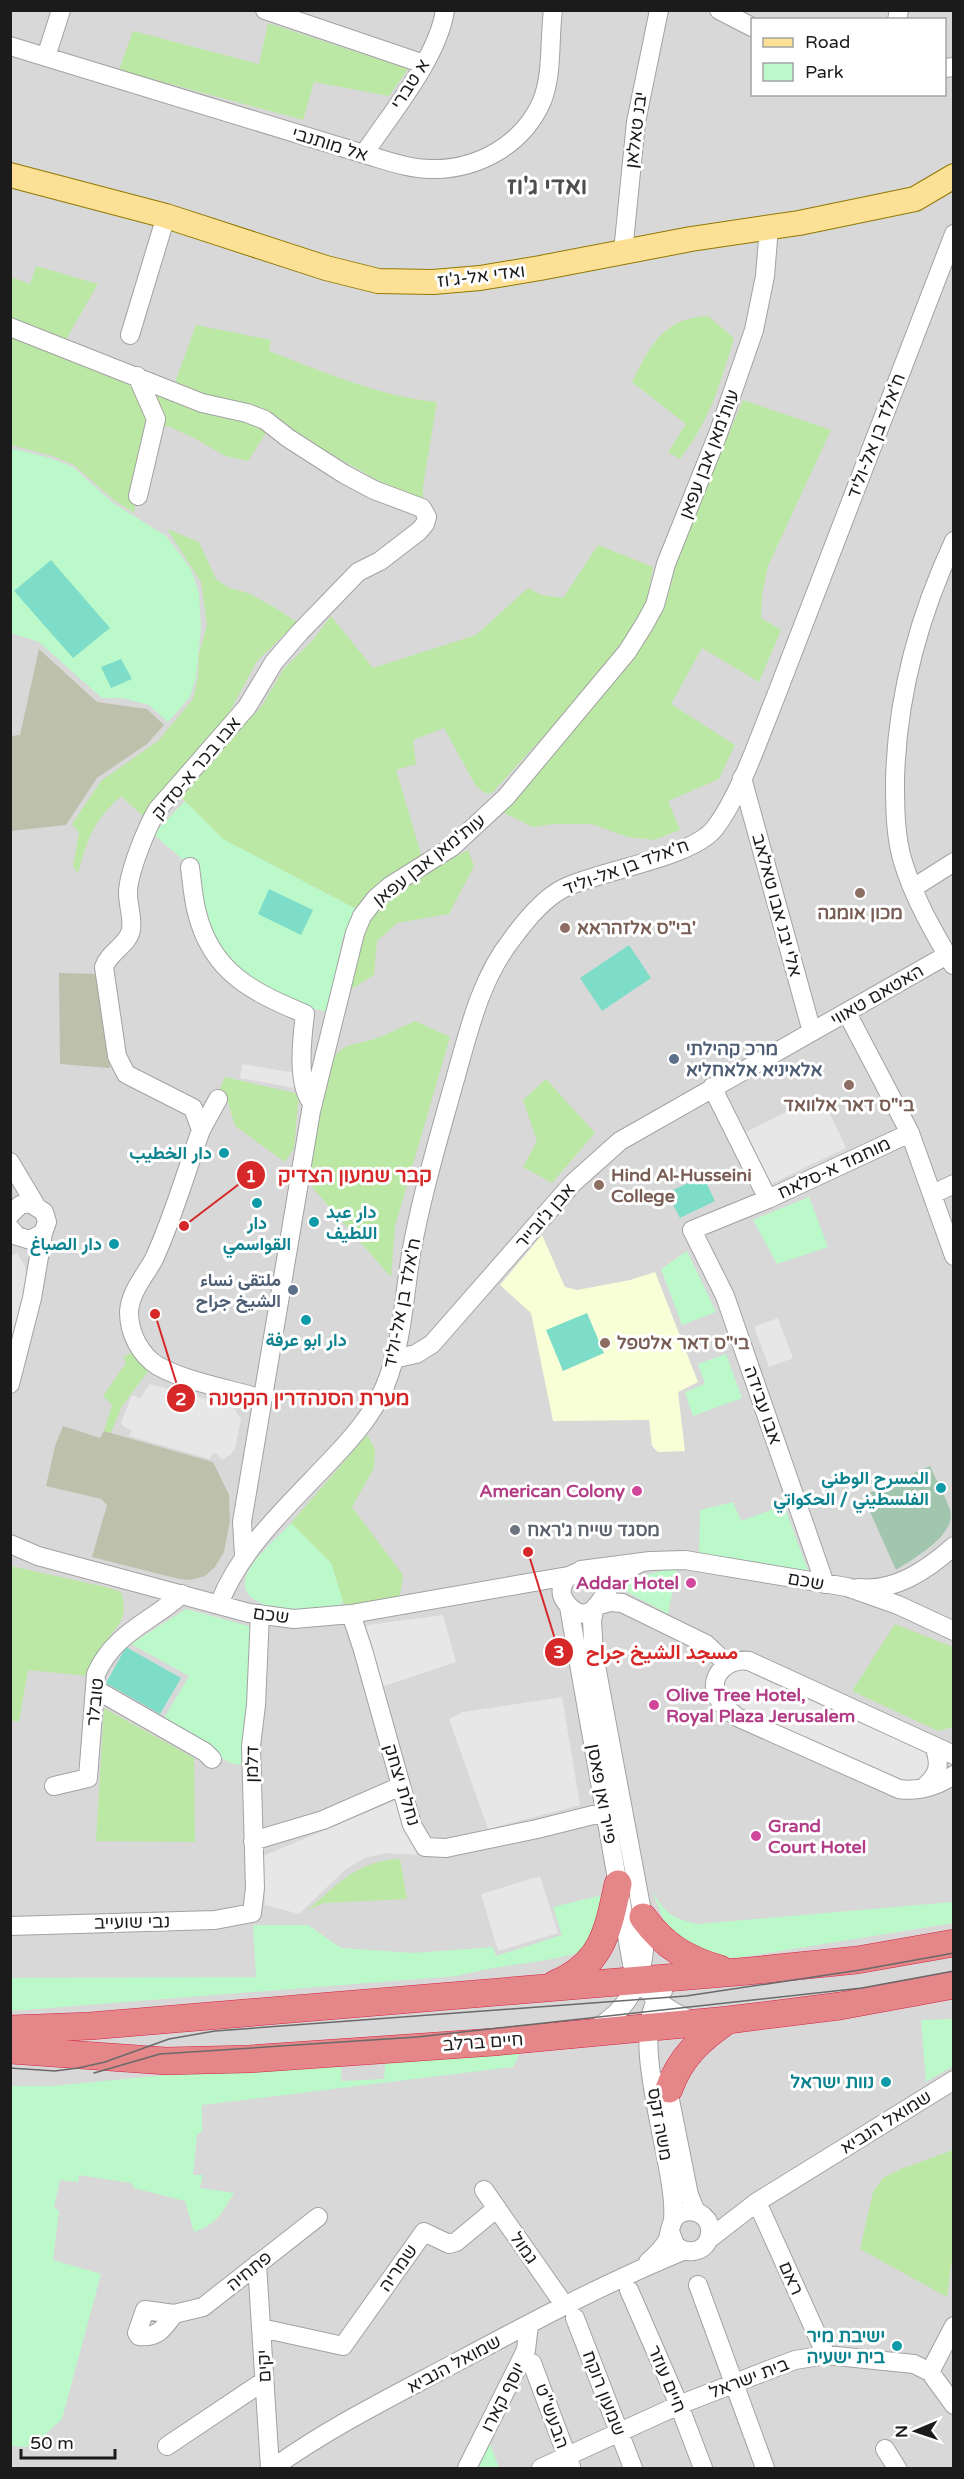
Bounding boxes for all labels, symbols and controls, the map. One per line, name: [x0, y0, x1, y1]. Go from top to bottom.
legend: [751, 18, 946, 96]
text: Road: [805, 31, 850, 53]
street label: א טברי: [386, 55, 434, 113]
text: Park: [805, 61, 844, 83]
street label: יבנ טאלאן: [620, 90, 652, 170]
street label: אל מותנבי: [289, 122, 371, 166]
district label: ואדי ג'וז: [507, 172, 587, 201]
street label: ואדי אל-ג'וז: [436, 260, 526, 292]
street label: ח'אלד בן אל-וליד: [842, 370, 910, 502]
street label: עות'מאן אבן עפאן: [674, 386, 744, 522]
street label: אבו בכר א-סדיק: [147, 712, 245, 824]
street label: עות'מאן אבן עפאן: [368, 809, 490, 911]
street label: אלי יבנ אבו טאלאב: [747, 831, 807, 979]
street label: ח'אלד בן אל-וליד: [560, 834, 692, 900]
marker: מכון אומגה: [853, 886, 867, 900]
place label: מכון אומגה: [817, 902, 903, 924]
place label: בי"ס אלזהראא': [577, 917, 696, 939]
marker: בי"ס אלזהראא': [558, 921, 572, 935]
street label: האטאם טאווי: [827, 960, 927, 1030]
place label: מרכ קהילתי אלאיניא אלאחליא: [686, 1038, 823, 1081]
marker: מרכ קהילתי אלאיניא אלאחליא: [667, 1052, 681, 1066]
marker: בי"ס דאר אלוואד: [842, 1078, 856, 1092]
place label: בי"ס דאר אלוואד: [784, 1094, 915, 1116]
street label: מוחמד א-סלאח: [774, 1132, 894, 1204]
place label: دار الخطيب: [129, 1142, 212, 1164]
marker: دار الخطيب: [217, 1146, 231, 1160]
callout: קבר שמעון הצדיק: [236, 1156, 444, 1194]
text: קבר שמעון הצדיק: [278, 1164, 432, 1188]
place label: Hind Al-Husseini College: [611, 1164, 752, 1207]
text: 1: [245, 1165, 257, 1187]
marker: Hind Al-Husseini College: [592, 1178, 606, 1192]
street label: אבן ג'ובייר: [510, 1179, 580, 1253]
marker: دار القواسمي: [250, 1196, 264, 1210]
place label: دار عبد اللطيف: [326, 1201, 377, 1244]
place label: دار القواسمي: [223, 1212, 291, 1259]
marker: دار عبد اللطيف: [307, 1215, 321, 1229]
place label: دار الصباغ: [30, 1233, 102, 1256]
street label: ח'אלד בן אל-וליד: [379, 1236, 425, 1370]
marker: دار الصباغ: [107, 1237, 121, 1251]
place label: ملتقى نساء الشيخ جراح: [196, 1269, 281, 1313]
marker: ملتقى نساء الشيخ جراح: [286, 1283, 300, 1297]
marker: دار ابو عرفة: [299, 1313, 313, 1327]
place label: دار ابو عرفة: [265, 1329, 347, 1351]
place label: בי"ס דאר אלטפל: [617, 1332, 750, 1354]
marker: בי"ס דאר אלטפל: [598, 1336, 612, 1350]
street label: אבו עבידה: [739, 1363, 787, 1447]
callout: מערת הסנהדרין הקטנה: [166, 1379, 421, 1417]
text: מערת הסנהדרין הקטנה: [208, 1387, 410, 1411]
text: 2: [175, 1388, 187, 1410]
place label: المسرح الوطني الفلسطيني / الحكواتي: [773, 1467, 929, 1514]
place label: American Colony: [479, 1480, 625, 1502]
marker: المسرح الوطني الفلسطيني / الحكواتي: [934, 1481, 948, 1495]
marker: American Colony: [630, 1484, 644, 1498]
place label: מסגד שייח ג'ראח: [527, 1519, 660, 1541]
marker: מסגד שייח ג'ראח: [508, 1523, 522, 1537]
street label: שכם: [786, 1567, 826, 1595]
place label: Addar Hotel: [576, 1572, 679, 1594]
marker: Addar Hotel: [684, 1576, 698, 1590]
street label: שכם: [251, 1602, 291, 1628]
callout: مسجد الشيخ جراح: [544, 1633, 750, 1671]
text: 3: [553, 1641, 565, 1663]
text: مسجد الشيخ جراح: [586, 1641, 738, 1666]
street label: טובלר: [82, 1677, 108, 1727]
place label: Olive Tree Hotel, Royal Plaza Jerusalem: [666, 1684, 855, 1727]
marker: Olive Tree Hotel, Royal Plaza Jerusalem: [647, 1698, 661, 1712]
street label: נחלת יצחק: [379, 1741, 425, 1829]
street label: פייר ואן פאסן: [582, 1742, 622, 1846]
street label: דלמן: [241, 1745, 263, 1783]
place label: Grand Court Hotel: [768, 1815, 866, 1858]
marker: Grand Court Hotel: [749, 1829, 763, 1843]
street label: נבי שועייב: [94, 1910, 170, 1934]
street label: חיים ברלב: [442, 2028, 524, 2056]
place label: נוות ישראל: [790, 2071, 874, 2093]
marker: נוות ישראל: [879, 2075, 893, 2089]
street label: שמואל הנביא: [836, 2085, 936, 2159]
street label: משה זקס: [643, 2086, 677, 2162]
street label: גמול: [505, 2228, 543, 2268]
street label: שמריה: [374, 2240, 422, 2296]
street label: פתחיה: [222, 2246, 276, 2296]
street label: ראם: [774, 2258, 808, 2298]
place label: ישיבת מיר בית ישעיה: [807, 2325, 885, 2368]
street label: שמואל הנביא: [403, 2330, 505, 2398]
marker: ישיבת מיר בית ישעיה: [890, 2339, 904, 2353]
street label: חיים עוזר: [643, 2342, 691, 2416]
street label: שמעון רוקח: [578, 2347, 630, 2439]
street label: יקים: [252, 2349, 276, 2383]
street label: בית ישראל: [706, 2353, 792, 2403]
street label: יוסף קארו: [476, 2358, 530, 2436]
street label: הבעש"ט: [530, 2380, 574, 2452]
north arrow: [886, 2401, 946, 2461]
scale bar: [21, 2422, 116, 2460]
text: N: [892, 2425, 912, 2438]
text: 50 m: [30, 2432, 74, 2454]

